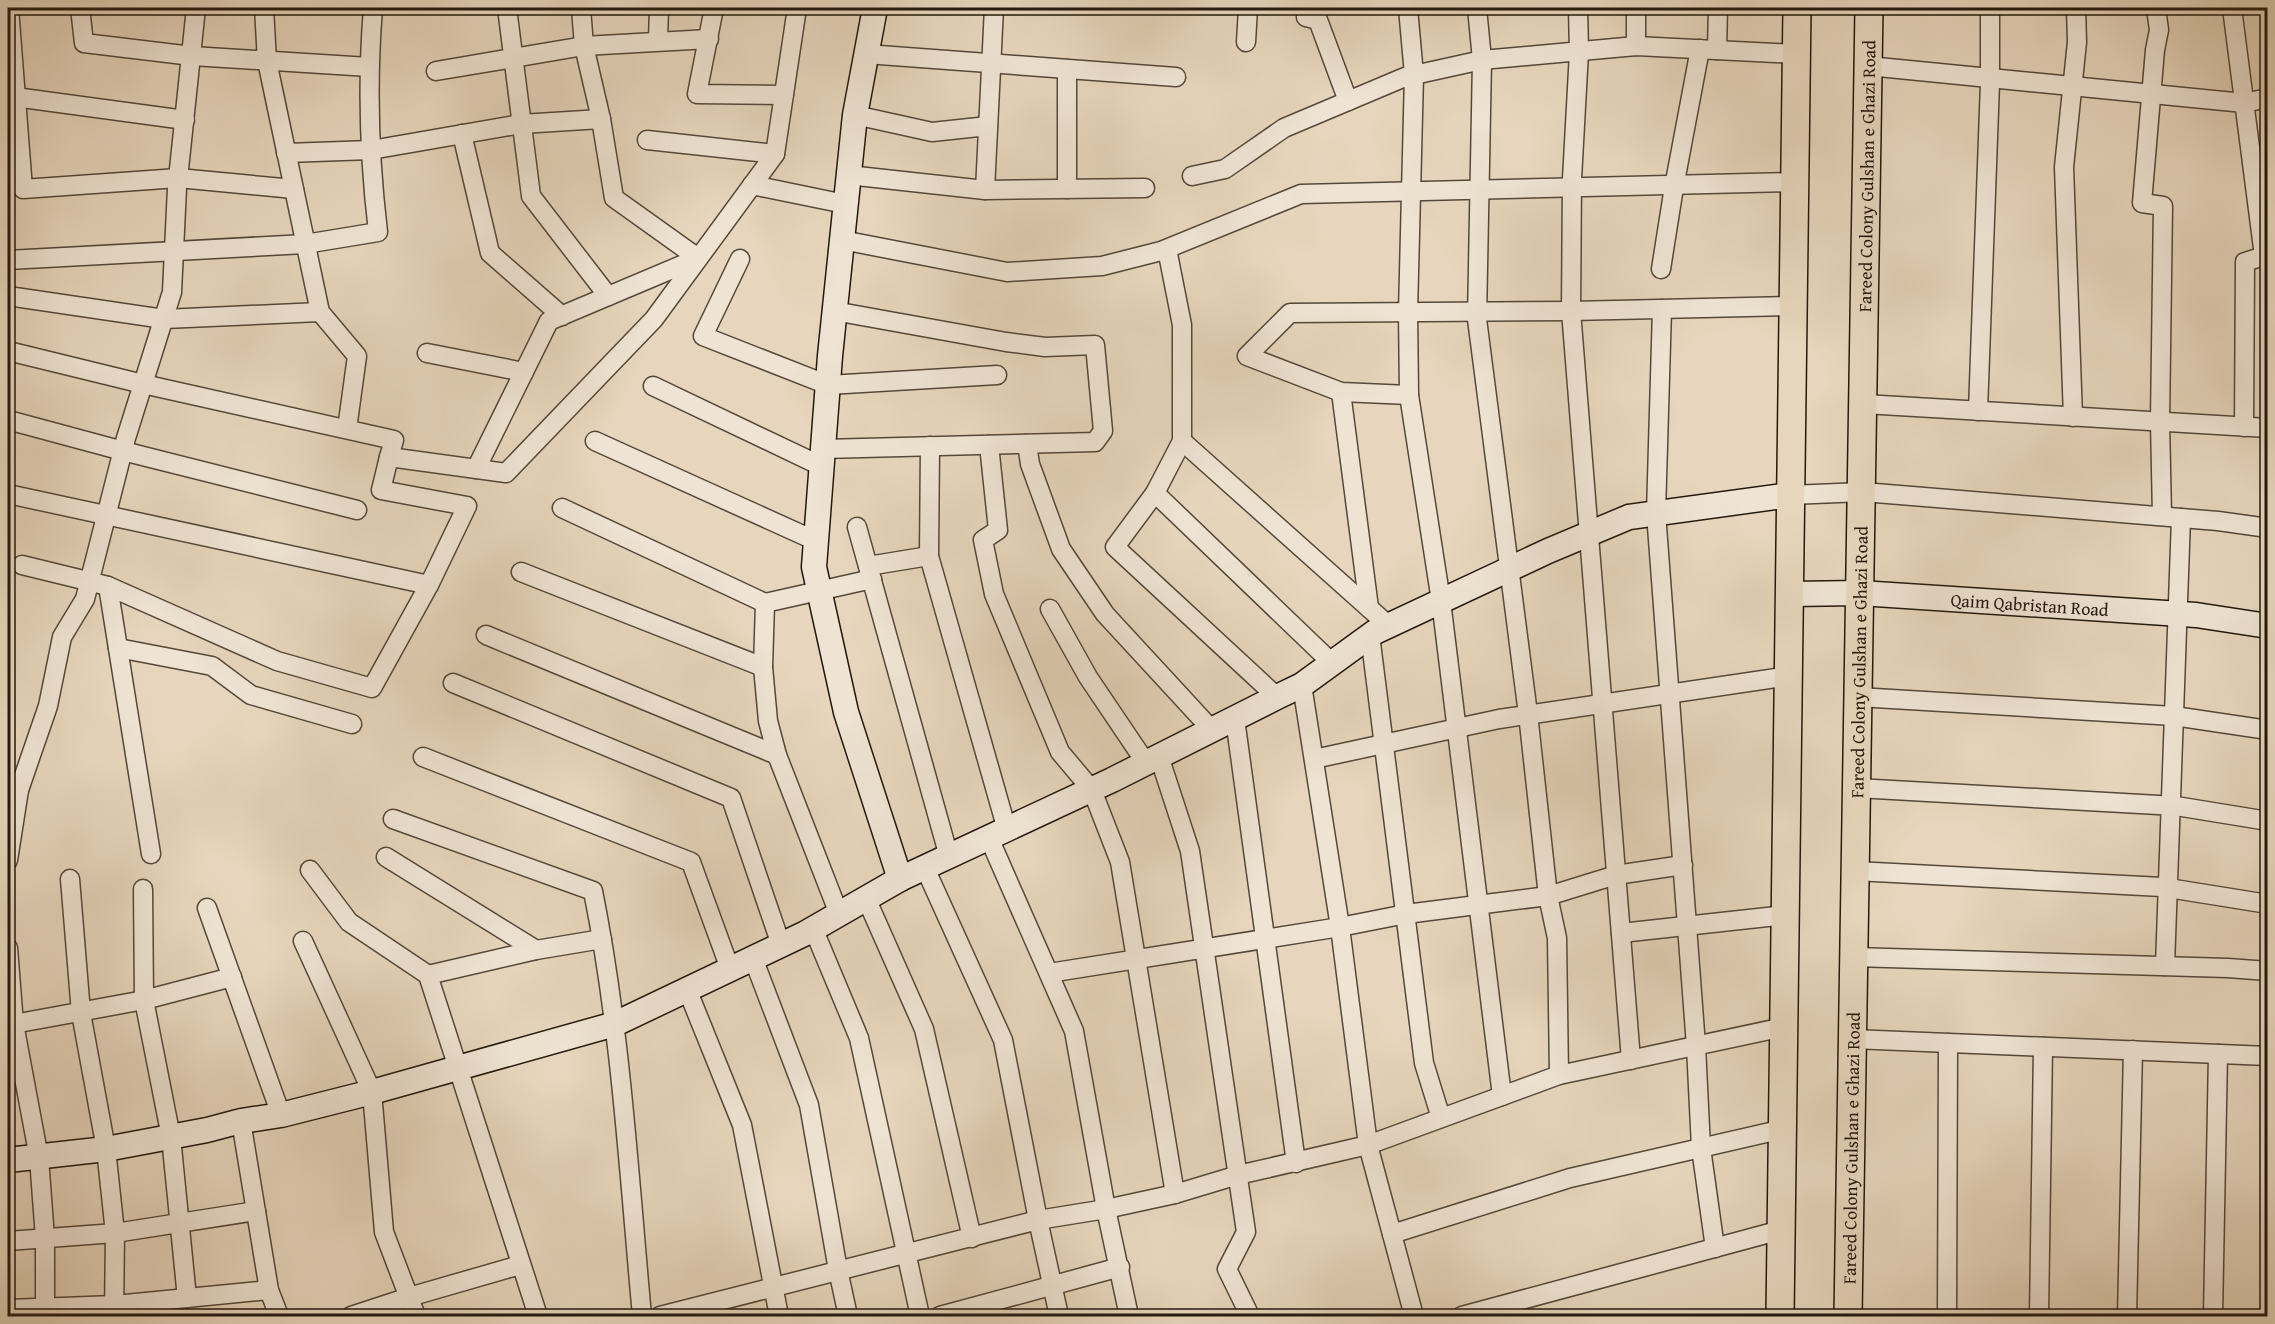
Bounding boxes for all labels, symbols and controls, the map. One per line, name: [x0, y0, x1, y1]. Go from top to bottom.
street label: Fareed Colony Gulshan e Ghazi Road: [1851, 40, 1882, 312]
street label: Fareed Colony Gulshan e Ghazi Road: [1843, 525, 1874, 798]
street label: Qaim Qabristan Road: [1950, 585, 2110, 623]
street label: Fareed Colony Gulshan e Ghazi Road: [1835, 1011, 1866, 1284]

